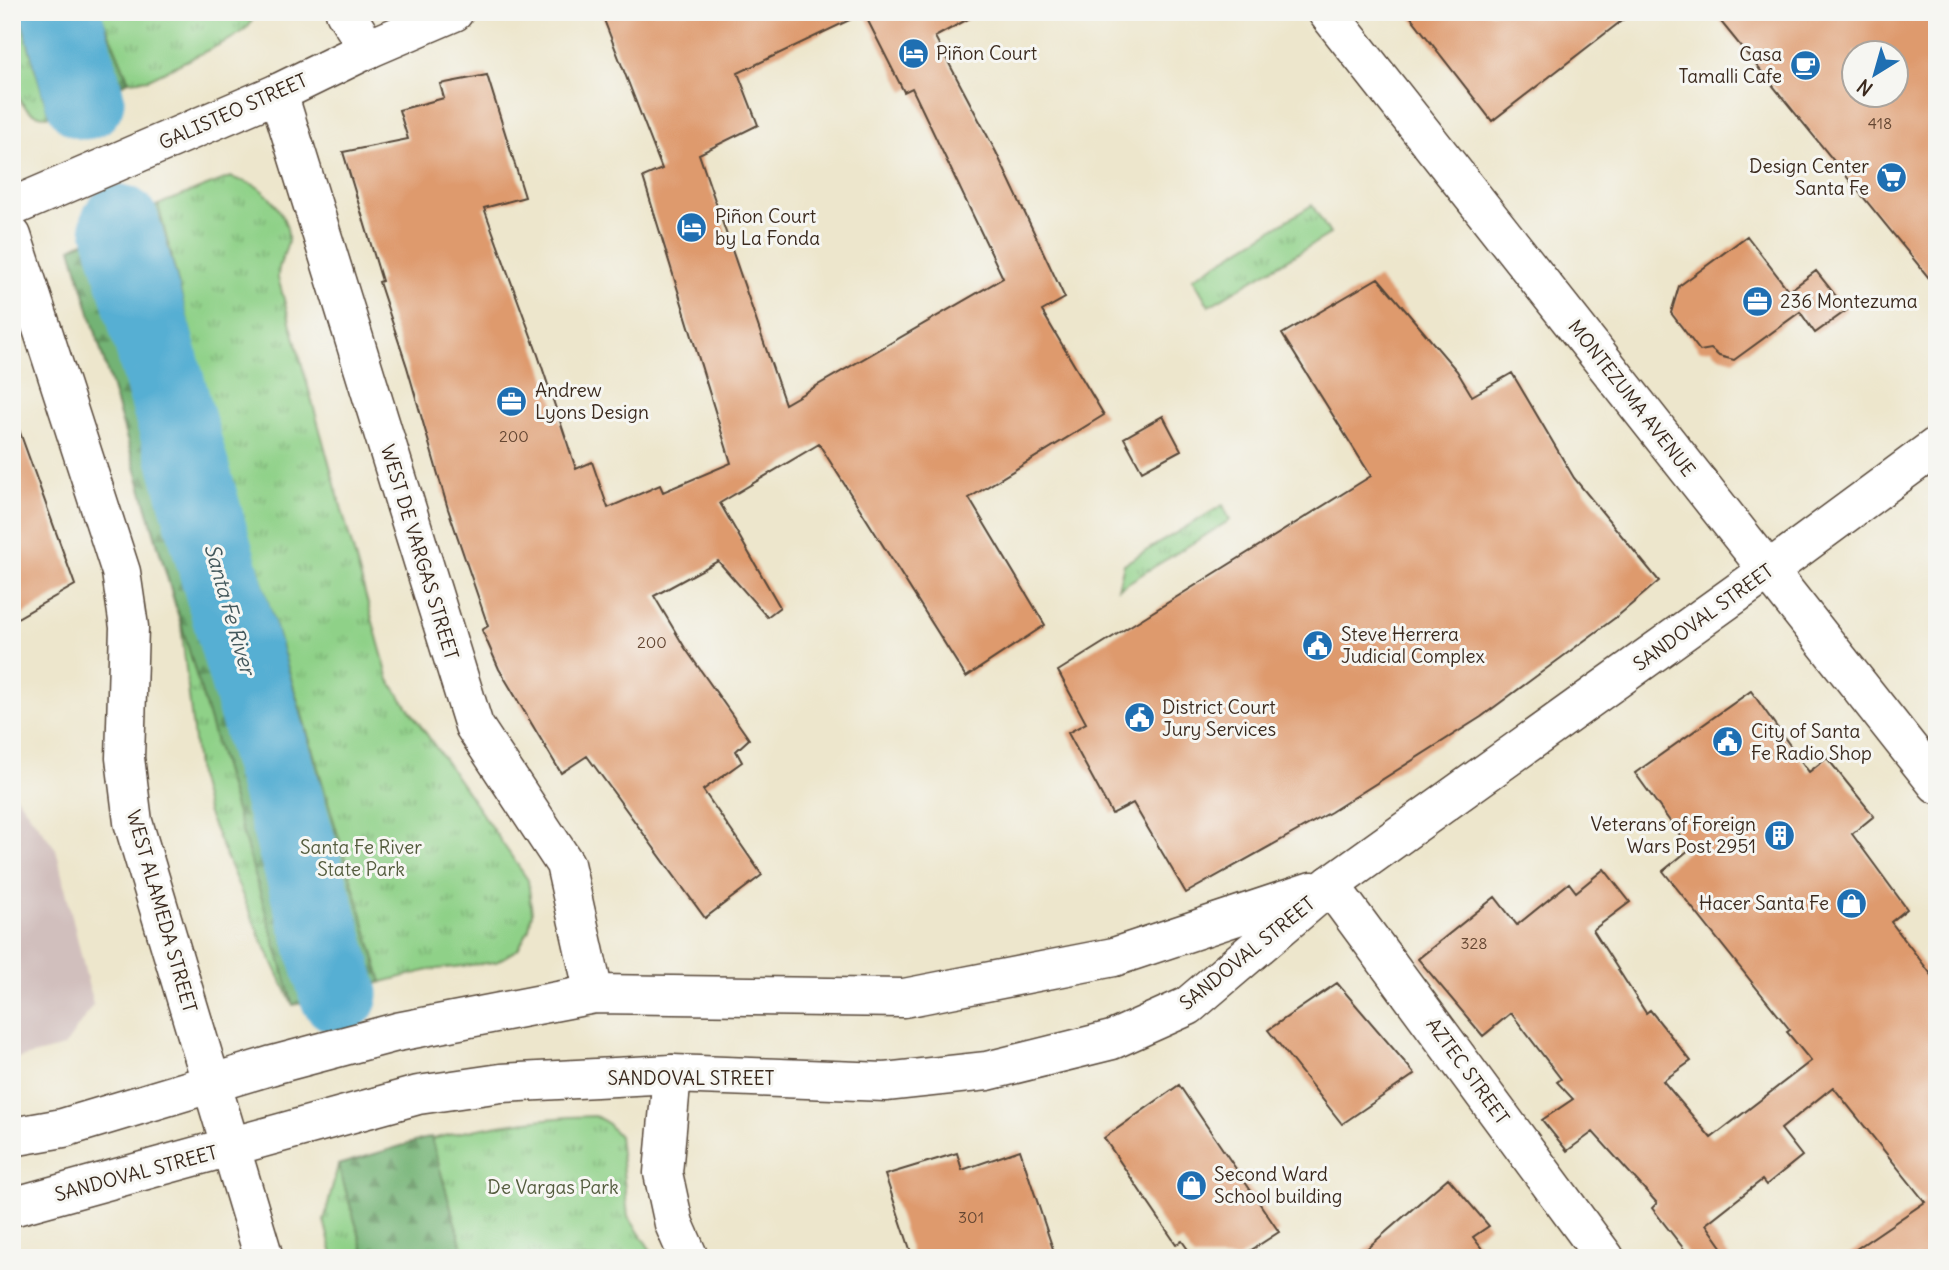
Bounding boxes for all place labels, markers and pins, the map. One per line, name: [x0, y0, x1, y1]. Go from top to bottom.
hotel icon: Piñon Court: [896, 36, 930, 70]
place label: Piñon Court: [936, 41, 1037, 65]
place label: Casa Tamalli Cafe: [1678, 42, 1782, 88]
cafe icon: Casa Tamalli Cafe: [1788, 48, 1822, 82]
place label: Design Center Santa Fe: [1749, 154, 1869, 200]
supermarket icon: Design Center Santa Fe: [1875, 160, 1909, 194]
place label: Piñon Court by La Fonda: [715, 204, 820, 250]
hotel icon: Piñon Court by La Fonda: [675, 210, 709, 244]
office icon: 236 Montezuma: [1740, 284, 1774, 318]
place label: 236 Montezuma: [1780, 289, 1918, 313]
place label: Andrew Lyons Design: [535, 378, 649, 424]
office icon: Andrew Lyons Design: [495, 384, 529, 418]
place label: Steve Herrera Judicial Complex: [1341, 622, 1486, 668]
public building icon: Steve Herrera Judicial Complex: [1301, 628, 1335, 662]
place label: District Court Jury Services: [1162, 695, 1276, 741]
public building icon: District Court Jury Services: [1122, 701, 1156, 735]
place label: City of Santa Fe Radio Shop: [1751, 719, 1872, 765]
public building icon: City of Santa Fe Radio Shop: [1711, 725, 1745, 759]
place label: Veterans of Foreign Wars Post 2951: [1590, 812, 1756, 858]
building icon: Veterans of Foreign Wars Post 2951: [1762, 818, 1796, 852]
shop icon: Hacer Santa Fe: [1835, 886, 1869, 920]
place label: Hacer Santa Fe: [1699, 891, 1829, 915]
place label: Second Ward School building: [1214, 1162, 1342, 1208]
shop icon: Second Ward School building: [1174, 1168, 1208, 1202]

